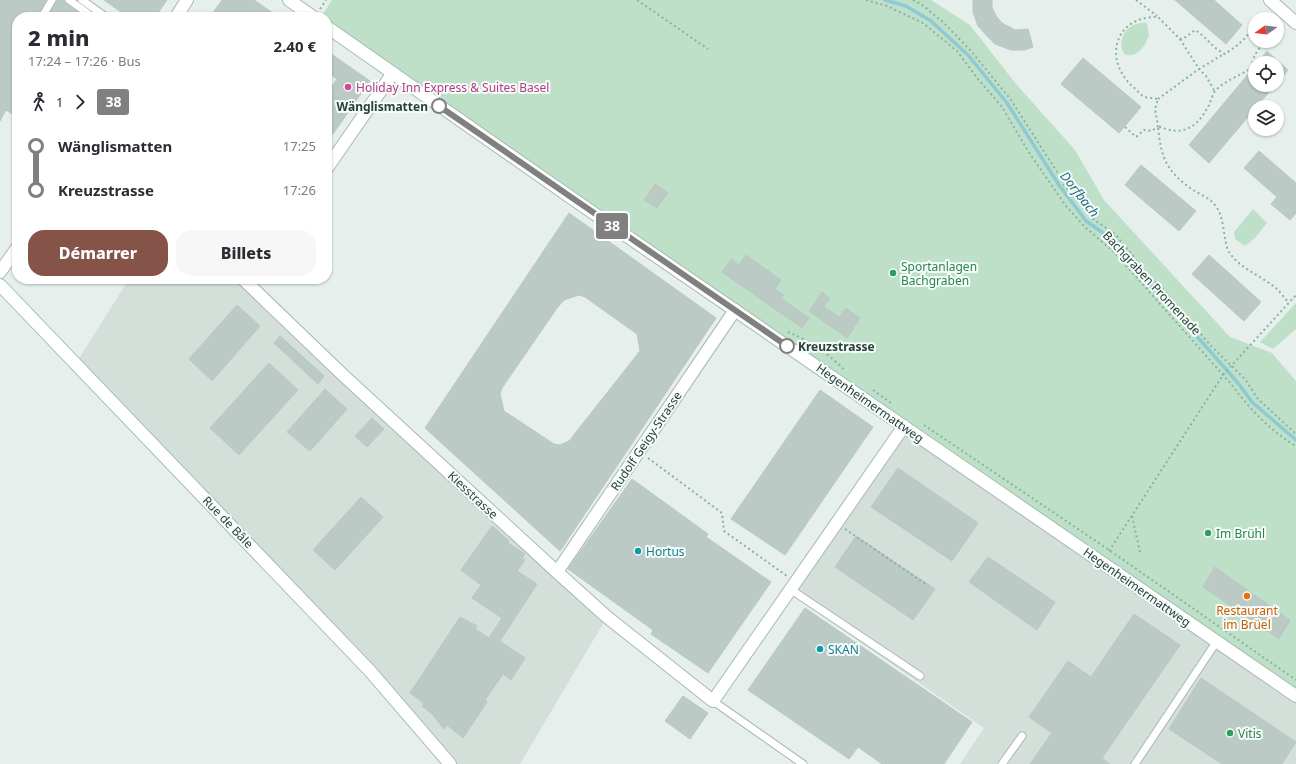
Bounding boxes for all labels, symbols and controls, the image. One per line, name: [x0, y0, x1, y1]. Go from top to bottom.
north arrow: [1248, 12, 1284, 48]
map controls: [1248, 12, 1284, 136]
text: 2 min: [28, 22, 89, 52]
text: 2.40 €: [274, 36, 316, 56]
text: 17:24 – 17:26 · Bus: [28, 52, 141, 70]
button: locate: [1248, 56, 1284, 92]
place label: Holiday Inn Express & Suites Basel: [356, 79, 549, 96]
marker: Holiday Inn Express & Suites Basel: [343, 82, 353, 92]
icon: walk: [28, 91, 50, 113]
icon: forward: [69, 91, 91, 113]
text: 38: [105, 92, 121, 111]
text: 1: [56, 93, 63, 111]
place label: Wänglismatten: [337, 98, 428, 115]
marker: Wänglismatten: [431, 98, 447, 114]
button: layers: [1248, 100, 1284, 136]
text: Wänglismatten: [58, 136, 172, 156]
text: 17:25: [283, 137, 316, 155]
water label: Dorfbach: [1056, 167, 1104, 221]
text: Kreuzstrasse: [58, 180, 154, 200]
text: 17:26: [283, 181, 316, 199]
line badge: 38: [594, 213, 630, 239]
text: 38: [604, 216, 620, 235]
street label: Bachgraben Promenade: [1099, 227, 1205, 339]
button: Démarrer: [28, 230, 168, 276]
button: Billets: [176, 230, 316, 276]
place label: Sportanlagen Bachgraben: [901, 258, 977, 289]
marker: Sportanlagen Bachgraben: [888, 268, 898, 278]
marker: Kreuzstrasse: [779, 338, 795, 354]
place label: Kreuzstrasse: [798, 338, 875, 355]
street label: Hegenheimermattweg: [813, 359, 927, 447]
street label: Rudolf Geigy-Strasse: [606, 388, 686, 494]
street label: Kiesstrasse: [444, 467, 502, 523]
street label: Rue de Bâle: [199, 492, 257, 552]
place label: Im Brühl: [1216, 525, 1265, 542]
marker: Im Brühl: [1203, 528, 1213, 538]
place label: Hortus: [646, 543, 685, 560]
street label: Hegenheimermattweg: [1080, 543, 1194, 631]
marker: Hortus: [633, 546, 643, 556]
marker: Restaurant im Brüel: [1242, 591, 1252, 601]
place label: Restaurant im Brüel: [1216, 602, 1278, 633]
place label: SKAN: [828, 641, 859, 658]
marker: SKAN: [815, 644, 825, 654]
place label: Vitis: [1238, 725, 1262, 742]
marker: Vitis: [1225, 728, 1235, 738]

